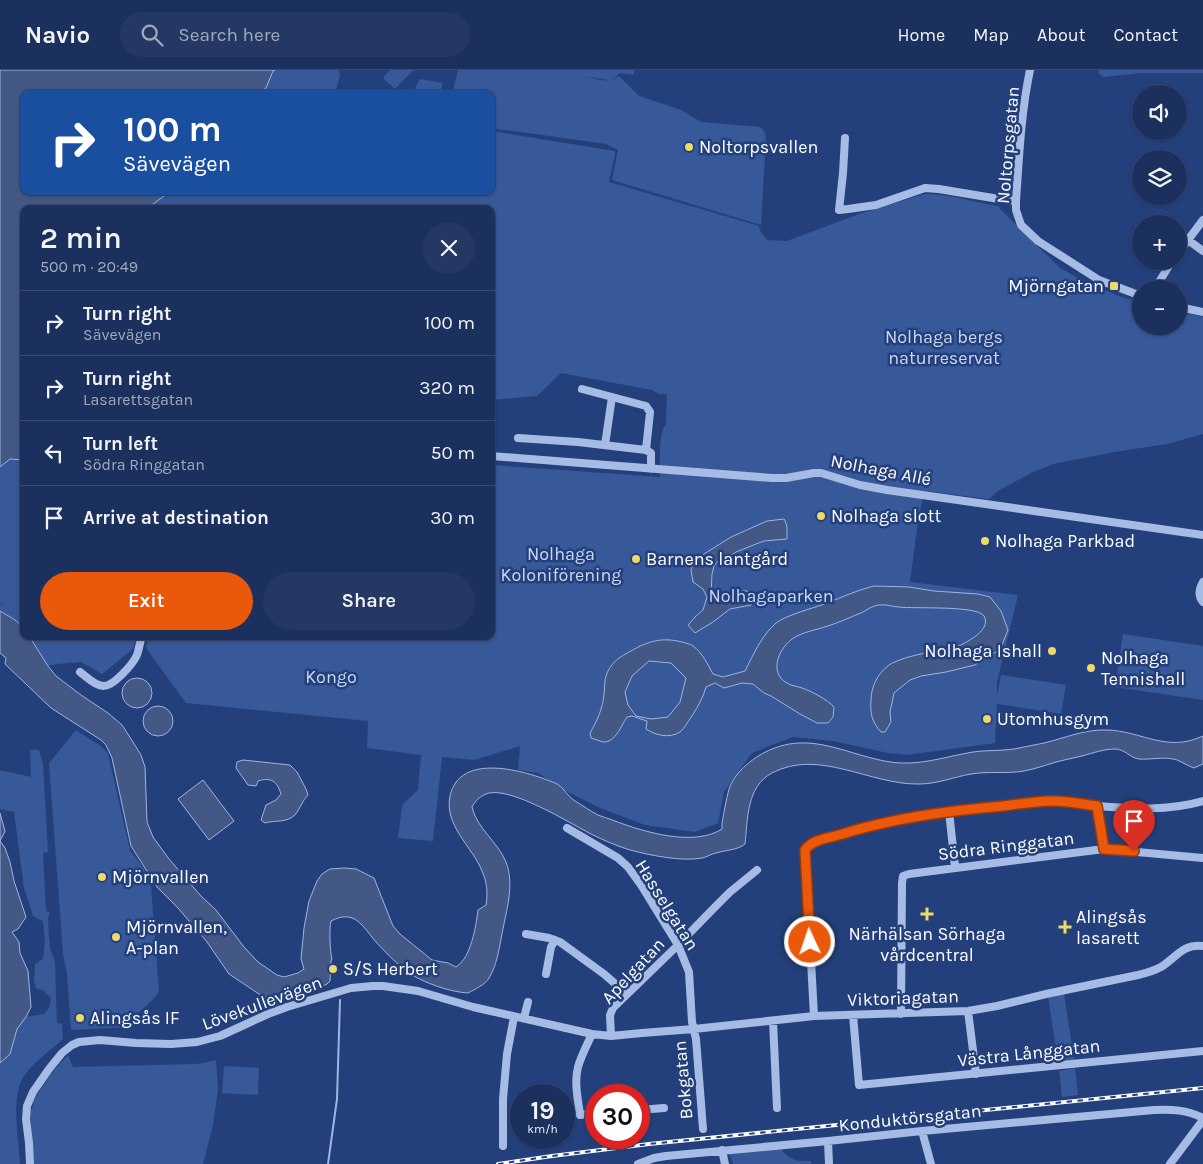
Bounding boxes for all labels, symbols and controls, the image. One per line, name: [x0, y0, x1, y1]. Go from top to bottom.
search box: [120, 12, 470, 57]
text: Navio: [25, 21, 90, 49]
icon: search: [138, 21, 166, 49]
text: Search here: [178, 24, 280, 46]
text: Home: [897, 24, 945, 46]
text: Map: [973, 24, 1009, 46]
text: About: [1037, 24, 1086, 46]
text: Contact: [1114, 24, 1178, 46]
street label: Noltorpsgatan: [992, 85, 1024, 205]
map controls: [1132, 85, 1187, 335]
button: sound: [1132, 85, 1187, 140]
text: 100 m: [123, 109, 222, 150]
icon: right: [40, 110, 105, 175]
place label: Noltorpsvallen: [699, 136, 818, 158]
marker: Noltorpsvallen: [683, 141, 695, 153]
button: layers: [1132, 150, 1187, 205]
text: Sävevägen: [123, 151, 231, 177]
button: +: [1132, 215, 1187, 270]
text: 2 min: [40, 220, 122, 256]
button: close: [423, 222, 475, 274]
text: 500 m · 20:49: [40, 257, 138, 276]
place label: Mjörngatan: [1008, 275, 1104, 297]
marker: Mjörngatan: [1108, 280, 1120, 292]
button: −: [1132, 280, 1187, 335]
text: Turn right: [83, 303, 172, 325]
icon: right: [40, 309, 68, 337]
text: 100 m: [424, 312, 475, 334]
text: Sävevägen: [83, 325, 162, 344]
park label: Nolhaga bergs naturreservat: [885, 326, 1003, 369]
text: Turn right: [83, 368, 172, 390]
icon: right: [40, 374, 68, 402]
text: 320 m: [419, 377, 475, 399]
text: Lasarettsgatan: [83, 390, 193, 409]
text: Turn left: [83, 433, 158, 455]
icon: left: [40, 439, 68, 467]
text: 50 m: [431, 442, 475, 464]
street label: Nolhaga Allé: [829, 449, 933, 491]
text: Södra Ringgatan: [83, 455, 205, 474]
icon: arrive: [40, 504, 68, 532]
place label: Nolhaga slott: [831, 505, 941, 527]
text: Arrive at destination: [83, 507, 269, 529]
text: 30 m: [430, 507, 475, 529]
marker: Nolhaga slott: [815, 510, 827, 522]
place label: Nolhaga Parkbad: [995, 530, 1135, 552]
marker: Nolhaga Parkbad: [979, 535, 991, 547]
park label: Nolhaga Koloniförening: [501, 543, 621, 586]
place label: Barnens lantgård: [646, 548, 788, 570]
marker: Barnens lantgård: [630, 553, 642, 565]
button: Exit: [40, 572, 253, 630]
button: Share: [263, 572, 475, 630]
park label: Nolhagaparken: [708, 585, 834, 607]
place label: Nolhaga Ishall: [924, 640, 1042, 662]
marker: Nolhaga Ishall: [1046, 645, 1058, 657]
place label: Nolhaga Tennishall: [1101, 647, 1185, 690]
marker: Nolhaga Tennishall: [1085, 662, 1097, 674]
park label: Kongo: [305, 666, 357, 688]
place label: Utomhusgym: [997, 708, 1109, 730]
marker: Utomhusgym: [981, 713, 993, 725]
pin: [1113, 800, 1155, 851]
icon: arrive: [1120, 807, 1148, 835]
street label: Södra Ringgatan: [937, 827, 1075, 865]
street label: Hasselgatan: [630, 856, 704, 954]
place label: Mjörnvallen: [112, 866, 209, 888]
marker: Mjörnvallen: [96, 871, 108, 883]
place label: Alingsås lasarett: [1076, 906, 1147, 949]
marker: Närhälsan Sörhaga vårdcentral: [920, 907, 934, 921]
position arrow: [783, 915, 835, 967]
place label: Mjörnvallen, A-plan: [126, 916, 227, 959]
marker: Alingsås lasarett: [1058, 920, 1072, 934]
place label: Närhälsan Sörhaga vårdcentral: [848, 923, 1006, 966]
marker: Mjörnvallen, A-plan: [110, 931, 122, 943]
street label: Apelgatan: [597, 933, 669, 1009]
place label: S/S Herbert: [343, 958, 438, 980]
marker: S/S Herbert: [327, 963, 339, 975]
street label: Lövekullevägen: [199, 971, 325, 1035]
street label: Viktoriagatan: [847, 985, 959, 1011]
place label: Alingsås IF: [90, 1007, 179, 1029]
marker: Alingsås IF: [74, 1012, 86, 1024]
street label: Västra Långgatan: [957, 1035, 1101, 1071]
street label: Bokgatan: [669, 1040, 697, 1120]
speed limit sign: 30: [585, 1084, 650, 1149]
text: 19: [530, 1096, 555, 1125]
street label: Konduktörsgatan: [837, 1100, 983, 1136]
text: km/h: [527, 1122, 558, 1136]

